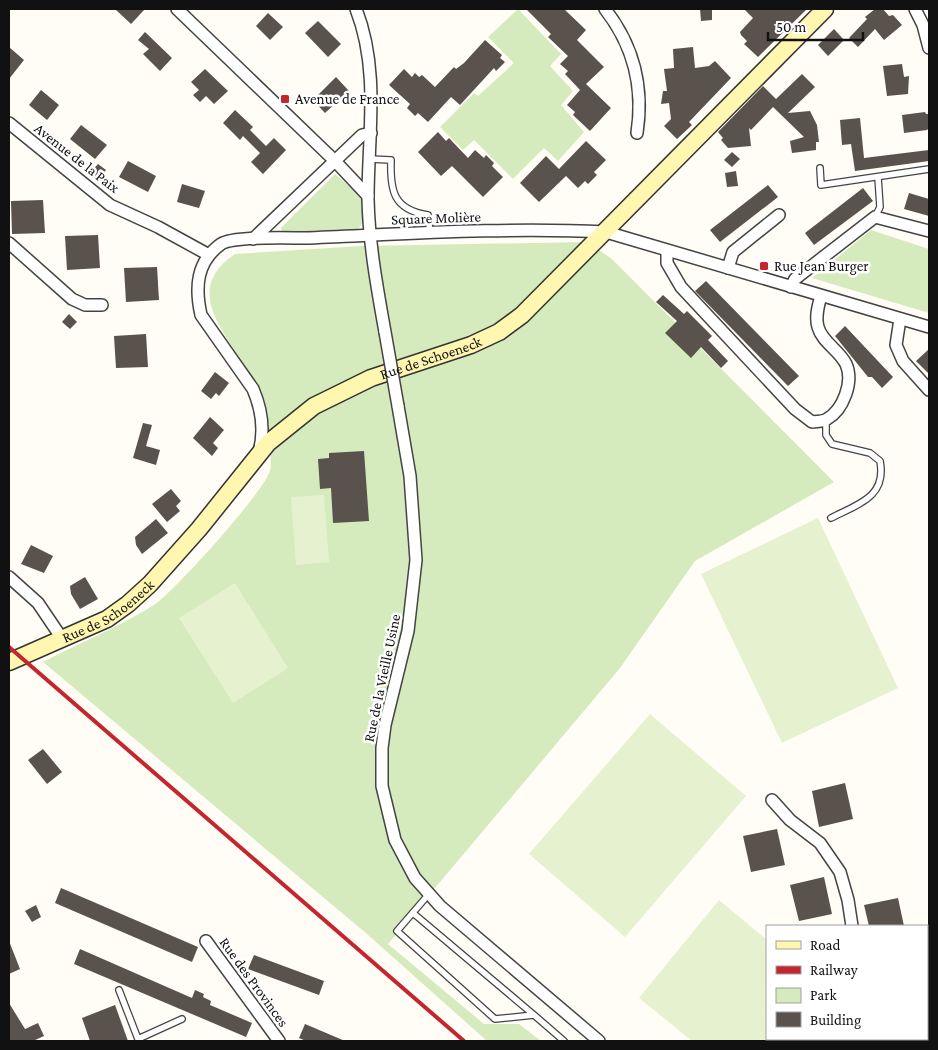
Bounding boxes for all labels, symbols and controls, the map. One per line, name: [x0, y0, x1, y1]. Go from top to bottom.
scale bar: [768, 10, 863, 42]
text: 50 m: [776, 19, 806, 35]
place label: Avenue de France: [295, 91, 400, 107]
marker: Avenue de France: [279, 93, 291, 105]
street label: Avenue de la Paix: [31, 120, 123, 196]
street label: Square Molière: [391, 208, 482, 229]
place label: Rue Jean Burger: [774, 258, 869, 275]
marker: Rue Jean Burger: [758, 260, 770, 272]
street label: Rue de Schoeneck: [378, 333, 485, 382]
street label: Rue de Schoeneck: [60, 576, 158, 646]
street label: Rue de la Vieille Usine: [361, 612, 403, 743]
legend: [766, 925, 928, 1040]
street label: Rue des Provinces: [216, 934, 292, 1030]
text: Road: [810, 937, 841, 953]
text: Railway: [810, 962, 858, 979]
text: Park: [810, 987, 837, 1003]
text: Building: [810, 1012, 861, 1029]

